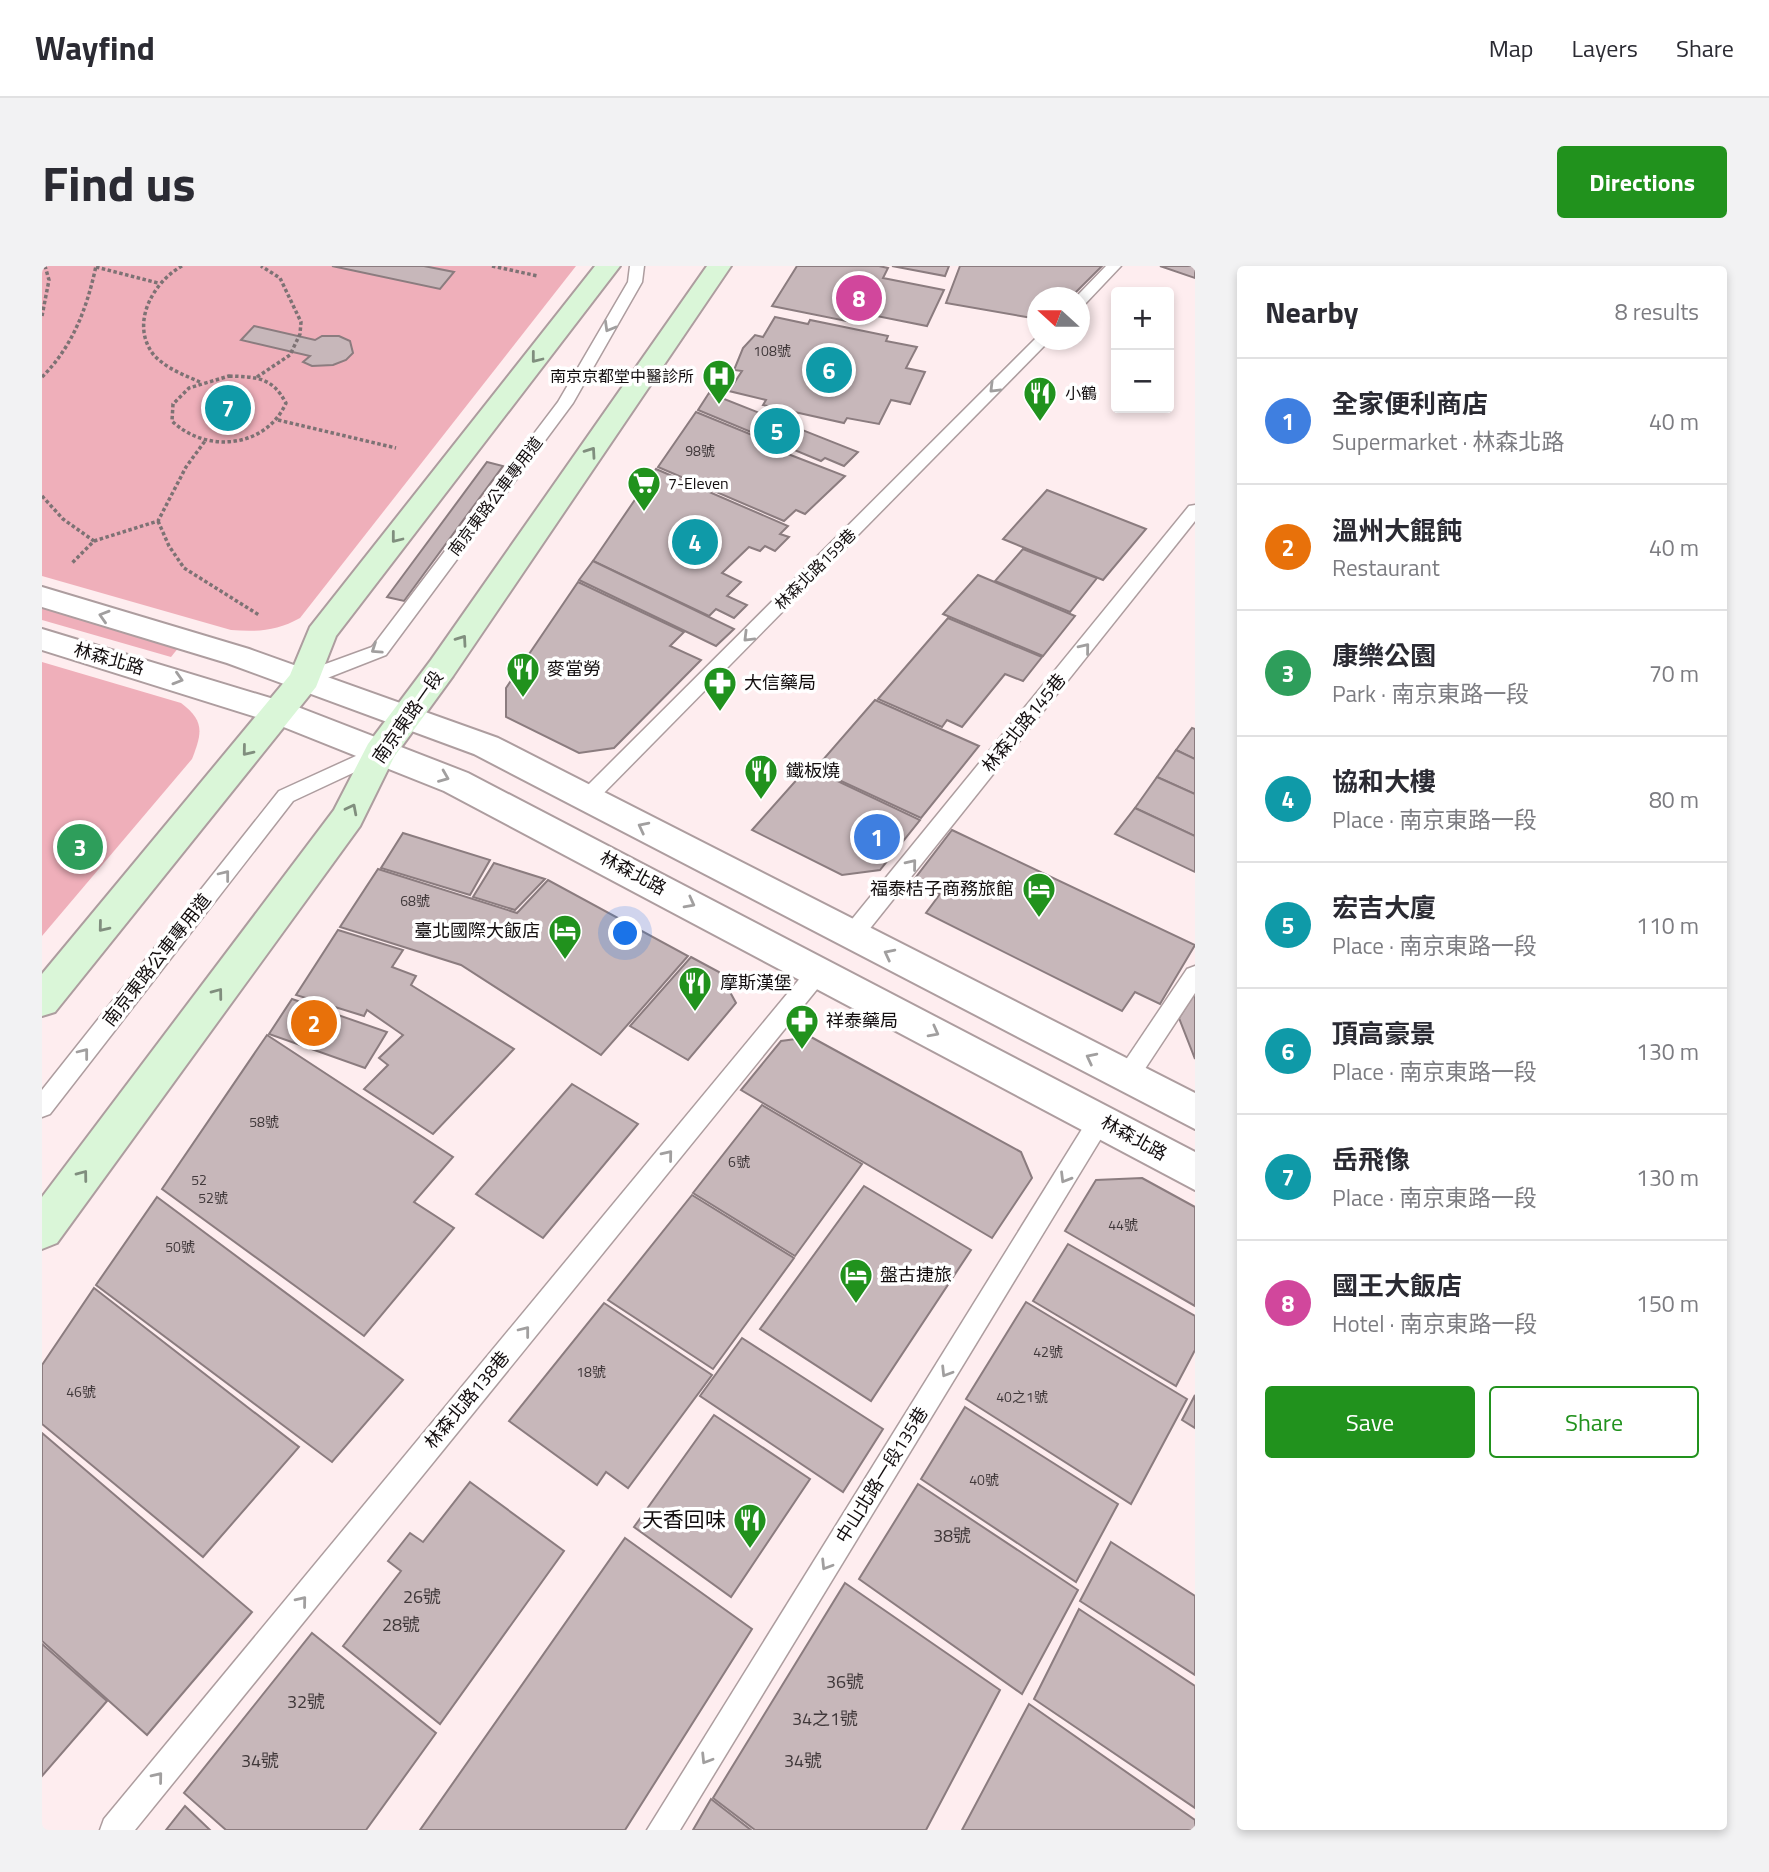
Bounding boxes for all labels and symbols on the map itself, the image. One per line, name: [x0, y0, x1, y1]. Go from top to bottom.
pin: 8: [836, 272, 882, 324]
north arrow: [1027, 287, 1090, 350]
one-way arrow: [604, 320, 617, 333]
house number: 108號: [753, 340, 791, 361]
pin: 6: [806, 344, 852, 396]
one-way arrow: [532, 350, 544, 363]
hospital icon: 南京京都堂中醫診所: [700, 357, 738, 406]
place label: 南京京都堂中醫診所: [550, 364, 694, 388]
restaurant icon: 小鶴: [1021, 374, 1059, 423]
one-way arrow: [989, 380, 1002, 393]
place label: 小鶴: [1065, 381, 1097, 405]
pin: 7: [205, 382, 251, 434]
pin: 5: [754, 405, 800, 457]
street label: 南京東路公車專用道: [442, 431, 548, 561]
house number: 98號: [685, 440, 715, 461]
one-way arrow: [583, 447, 595, 460]
supermarket icon: 7-Eleven: [625, 464, 663, 513]
place label: 7-Eleven: [668, 471, 729, 495]
pin: 4: [672, 516, 718, 568]
street label: 林森北路159巷: [769, 523, 861, 615]
one-way arrow: [392, 530, 405, 543]
one-way arrow: [98, 609, 110, 624]
one-way arrow: [743, 628, 756, 641]
one-way arrow: [454, 634, 467, 647]
street label: 林森北路: [71, 636, 147, 681]
one-way arrow: [371, 641, 384, 653]
one-way arrow: [1076, 643, 1089, 656]
restaurant icon: 麥當勞: [504, 650, 542, 699]
place label: 麥當勞: [547, 655, 601, 682]
pharmacy icon: 大信藥局: [701, 664, 739, 713]
street label: 南京東路一段: [366, 665, 450, 769]
street label: 林森北路145巷: [975, 667, 1072, 778]
place label: 大信藥局: [744, 669, 816, 696]
one-way arrow: [172, 671, 184, 686]
one-way arrow: [243, 743, 255, 756]
restaurant icon: 鐵板燒: [742, 752, 780, 801]
place label: 鐵板燒: [786, 757, 840, 784]
one-way arrow: [437, 769, 449, 783]
one-way arrow: [344, 804, 358, 816]
pin: 1: [854, 811, 900, 863]
pin: 3: [57, 821, 103, 873]
one-way arrow: [638, 821, 650, 835]
street label: 林森北路: [595, 844, 671, 901]
one-way arrow: [903, 859, 916, 871]
one-way arrow: [216, 870, 229, 882]
hotel icon: 福泰桔子商務旅館: [1020, 870, 1058, 919]
place label: 福泰桔子商務旅館: [870, 875, 1014, 902]
street label: 南京東路公車專用道: [96, 888, 217, 1032]
house number: 68號: [400, 890, 430, 911]
one-way arrow: [683, 895, 695, 908]
hotel icon: 臺北國際大飯店: [546, 912, 584, 961]
your location: [608, 916, 642, 950]
place label: 臺北國際大飯店: [414, 917, 540, 944]
one-way arrow: [99, 919, 111, 932]
one-way arrow: [883, 948, 896, 962]
restaurant icon: 摩斯漢堡: [676, 964, 714, 1013]
place label: 摩斯漢堡: [720, 969, 792, 996]
one-way arrow: [210, 988, 223, 1001]
pin: 2: [291, 997, 337, 1049]
pharmacy icon: 祥泰藥局: [783, 1002, 821, 1051]
place label: 祥泰藥局: [826, 1007, 898, 1034]
one-way arrow: [927, 1024, 939, 1037]
one-way arrow: [76, 1049, 89, 1061]
one-way arrow: [1086, 1053, 1098, 1066]
street label: 林森北路: [1096, 1108, 1172, 1167]
house number: 58號: [249, 1111, 279, 1132]
one-way arrow: [660, 1150, 673, 1162]
house number: 6號: [728, 1151, 750, 1172]
house number: 52: [191, 1169, 207, 1190]
one-way arrow: [74, 1171, 87, 1183]
one-way arrow: [1061, 1171, 1074, 1184]
house number: 52號: [198, 1187, 228, 1208]
house number: 44號: [1108, 1214, 1138, 1235]
house number: 50號: [165, 1236, 195, 1257]
hotel icon: 盤古捷旅: [837, 1256, 875, 1305]
place label: 盤古捷旅: [880, 1261, 952, 1288]
one-way arrow: [516, 1326, 529, 1339]
house number: 42號: [1033, 1341, 1063, 1362]
street label: 林森北路138巷: [418, 1345, 516, 1454]
house number: 18號: [576, 1361, 606, 1382]
one-way arrow: [942, 1364, 955, 1377]
house number: 46號: [66, 1381, 96, 1402]
house number: 40之1號: [996, 1386, 1048, 1407]
street label: 中山北路一段135巷: [829, 1401, 934, 1548]
house number: 40號: [969, 1469, 999, 1490]
restaurant icon: 天香回味: [731, 1501, 769, 1550]
place label: 天香回味: [642, 1503, 726, 1535]
house number: 38號: [933, 1522, 971, 1549]
one-way arrow: [822, 1558, 835, 1571]
house number: 26號: [403, 1583, 441, 1610]
one-way arrow: [294, 1597, 307, 1609]
house number: 28號: [382, 1611, 420, 1638]
house number: 36號: [826, 1668, 864, 1695]
house number: 32號: [287, 1688, 325, 1715]
house number: 34之1號: [792, 1705, 858, 1732]
house number: 34號: [241, 1747, 279, 1774]
house number: 34號: [784, 1747, 822, 1774]
one-way arrow: [702, 1751, 715, 1764]
one-way arrow: [150, 1773, 162, 1786]

